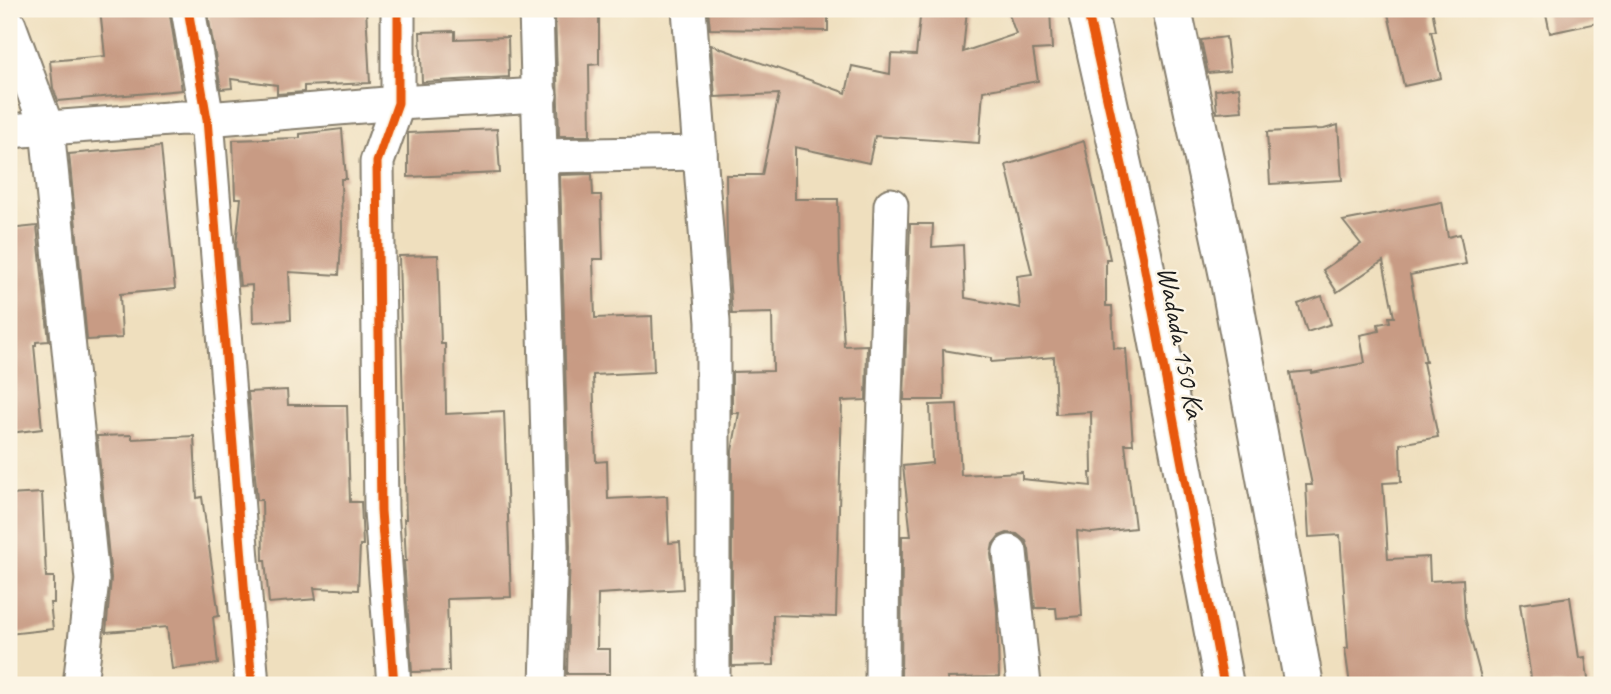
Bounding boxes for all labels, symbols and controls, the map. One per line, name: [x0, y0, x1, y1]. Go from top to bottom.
street label: Wadada 150 Ka: [1150, 263, 1214, 423]

